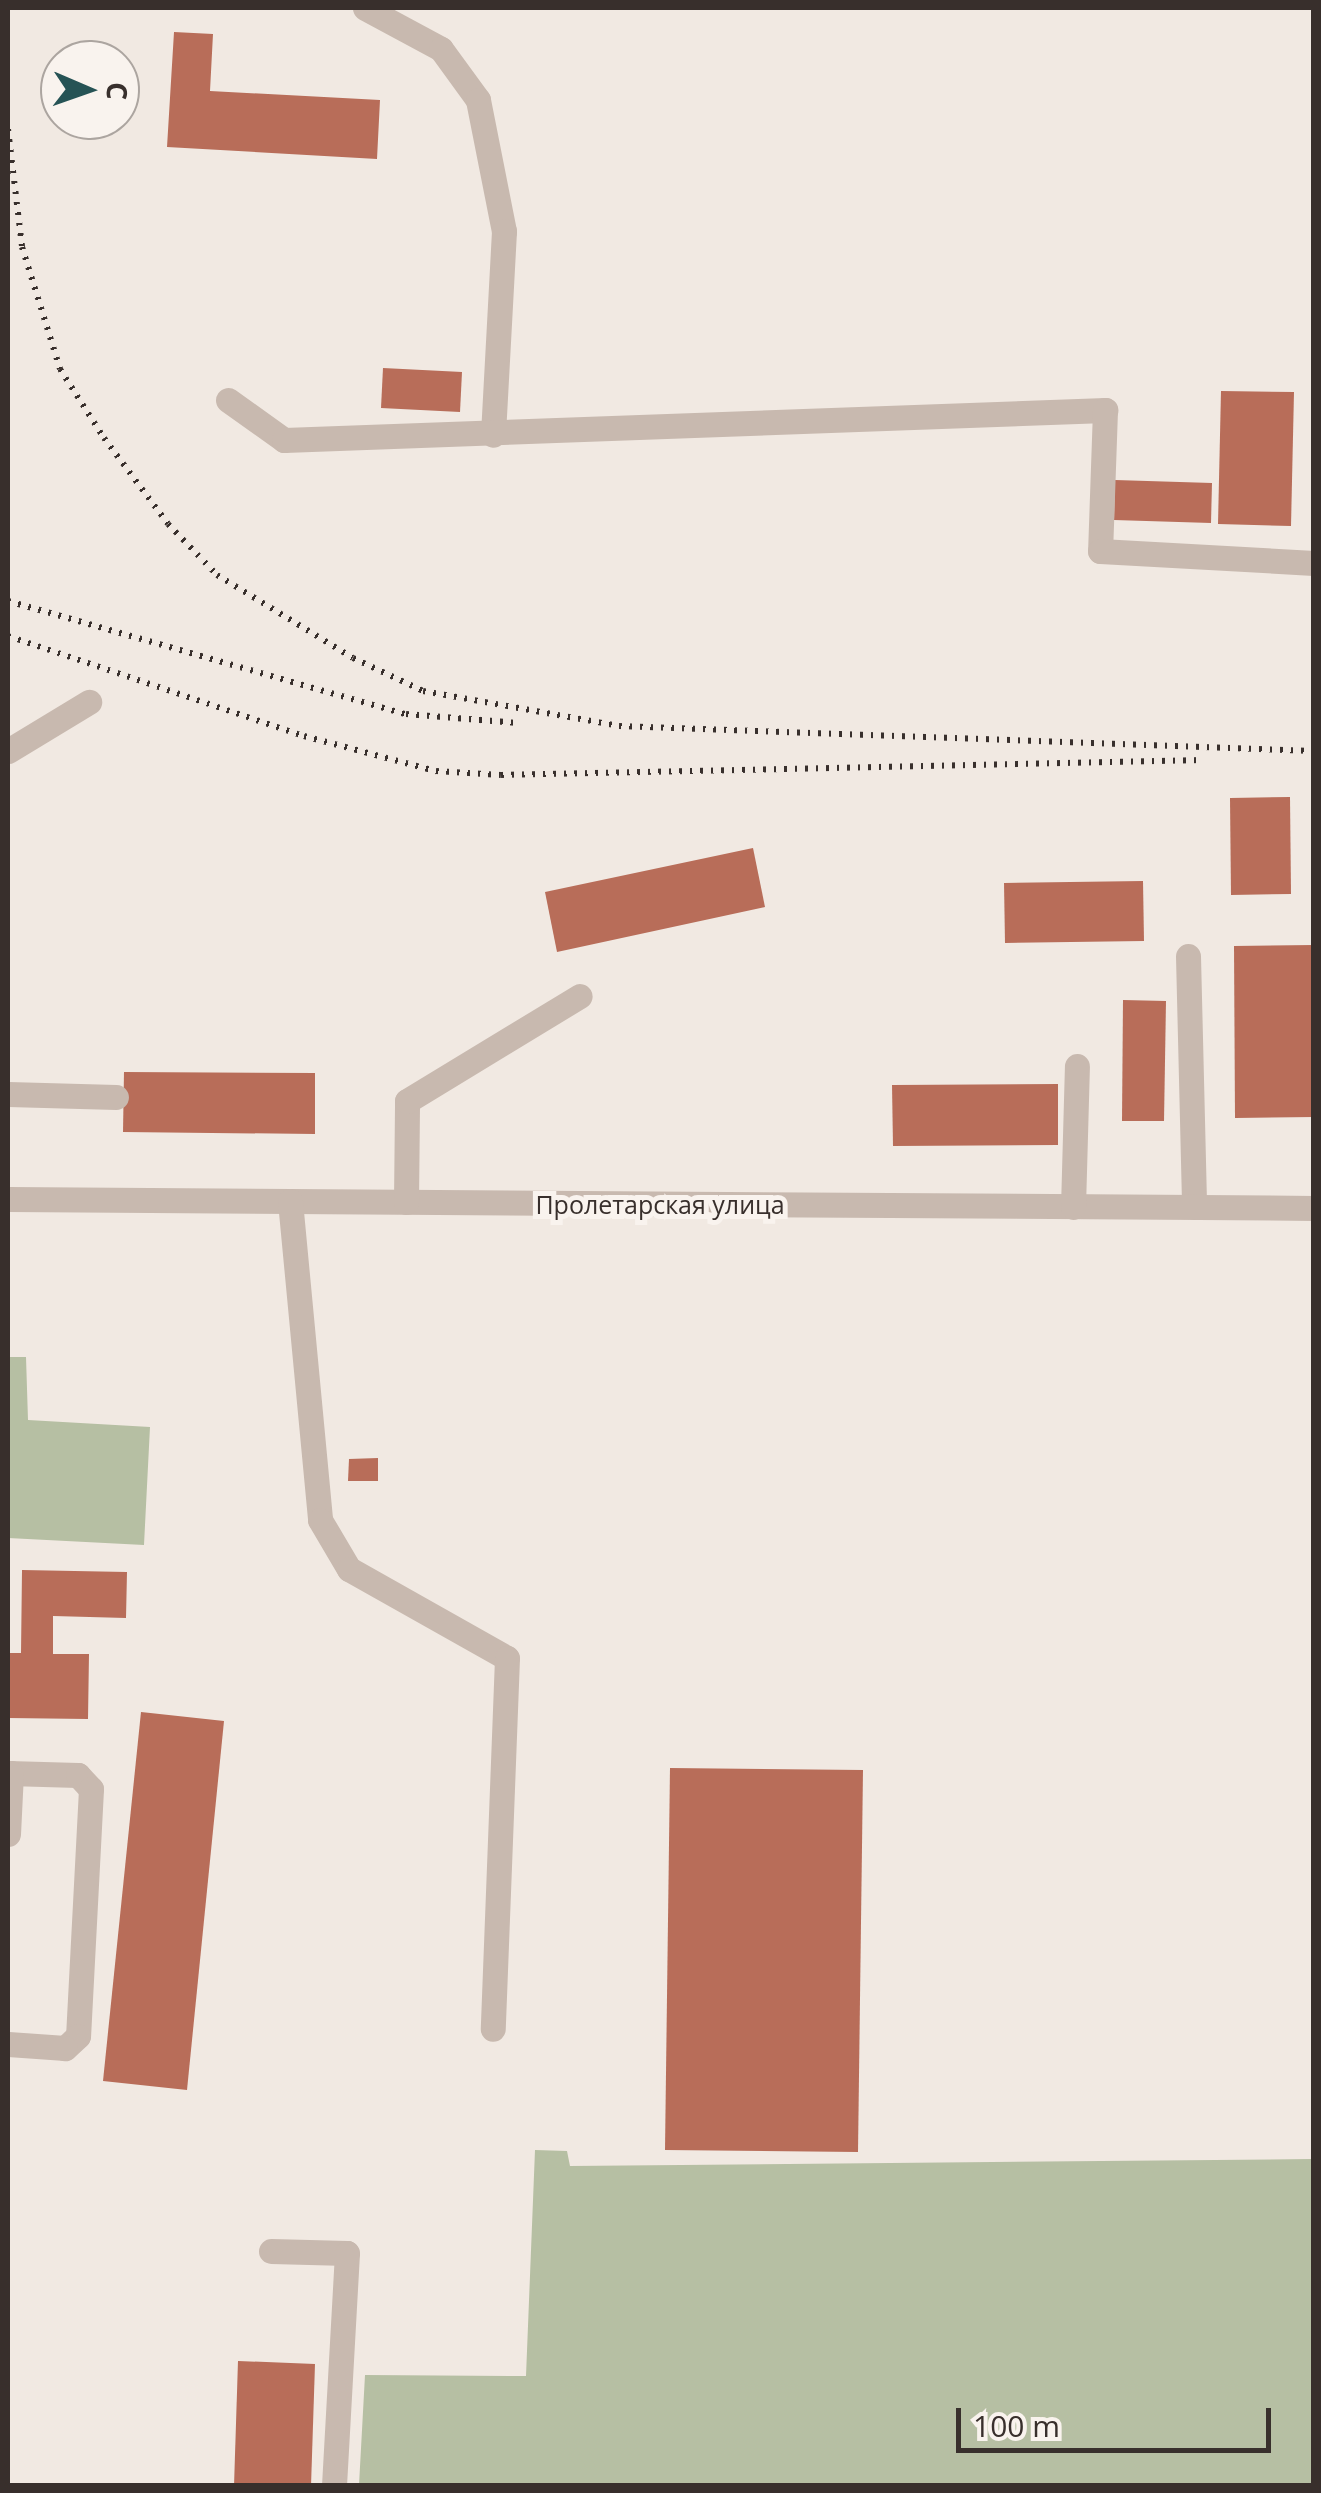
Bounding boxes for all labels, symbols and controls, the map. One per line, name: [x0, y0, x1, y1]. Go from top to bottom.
north arrow: [40, 40, 140, 140]
text: С: [99, 81, 137, 101]
street label: Пролетарская улица: [535, 1189, 785, 1219]
scale bar: [961, 2388, 1276, 2450]
text: 100 m: [973, 2405, 1060, 2446]

